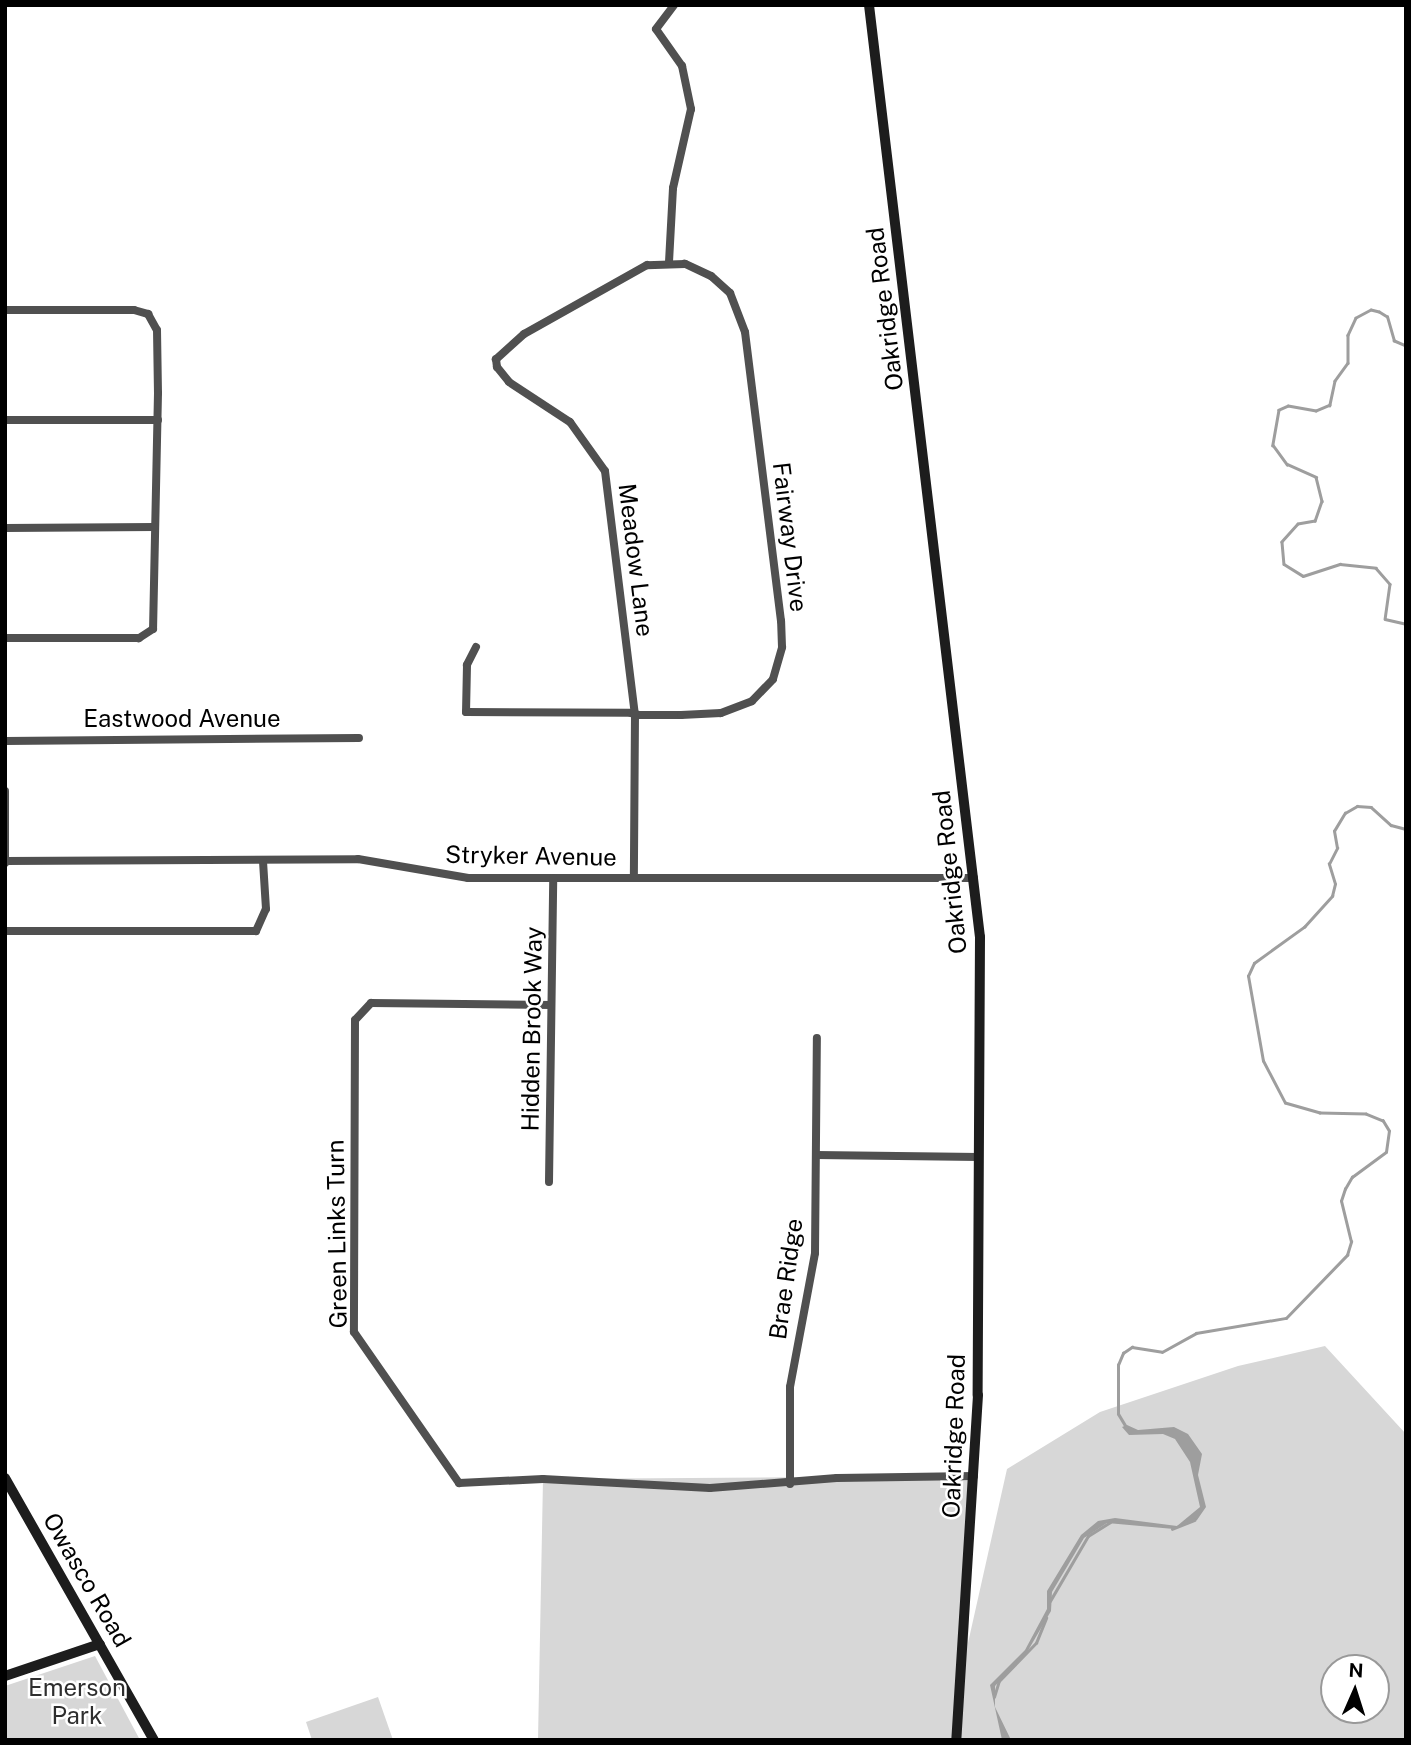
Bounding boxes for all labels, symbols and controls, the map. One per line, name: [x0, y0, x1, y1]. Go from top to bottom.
street label: Oakridge Road: [861, 226, 909, 392]
street label: Fairway Drive: [767, 461, 813, 613]
street label: Meadow Lane: [612, 482, 660, 638]
street label: Eastwood Avenue: [83, 705, 281, 733]
street label: Oakridge Road: [927, 789, 973, 955]
street label: Stryker Avenue: [445, 840, 617, 872]
street label: Hidden Brook Way: [516, 926, 548, 1132]
street label: Green Links Turn: [321, 1139, 353, 1329]
street label: Brae Ridge: [763, 1217, 809, 1341]
street label: Oakridge Road: [937, 1353, 971, 1519]
street label: Owasco Road: [37, 1508, 137, 1652]
north arrow: [1320, 1654, 1390, 1724]
text: N: [1348, 1659, 1364, 1681]
park label: Emerson Park: [28, 1674, 126, 1730]

